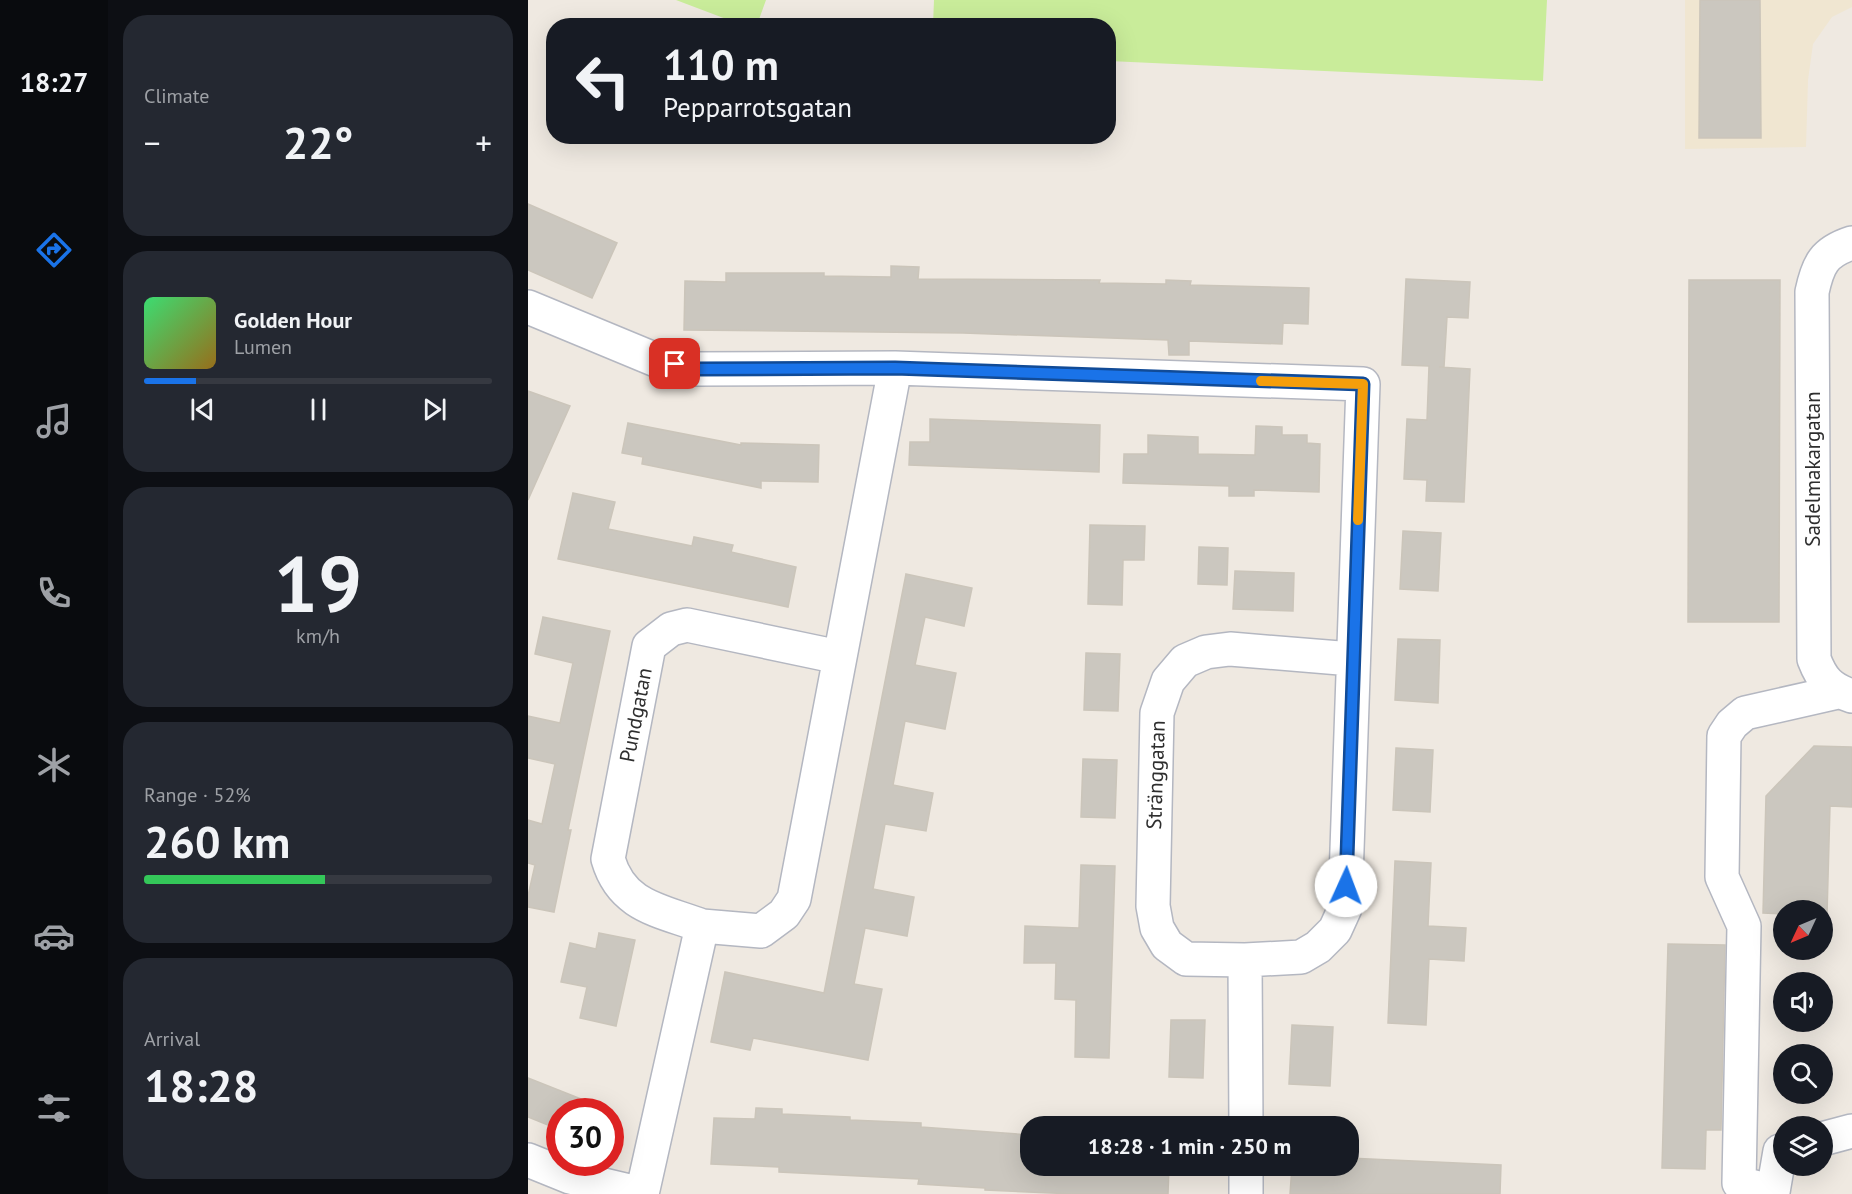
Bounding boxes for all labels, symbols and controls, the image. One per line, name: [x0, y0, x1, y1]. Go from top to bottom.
text: 110 m: [663, 37, 779, 92]
icon: left: [564, 42, 642, 120]
text: 18:27: [20, 65, 88, 99]
text: Climate: [144, 83, 210, 109]
text: Pepparrotsgatan: [663, 90, 852, 124]
text: 22°: [283, 113, 353, 171]
text: −: [144, 121, 161, 164]
text: +: [475, 121, 492, 164]
icon: directions: [33, 229, 75, 271]
text: Golden Hour: [234, 306, 352, 334]
text: Lumen: [234, 334, 292, 360]
pin: [649, 338, 700, 389]
icon: arrive: [658, 347, 691, 380]
street label: Sadelmakargatan: [1799, 391, 1826, 547]
icon: previous: [186, 393, 219, 426]
icon: pause: [302, 393, 335, 426]
icon: next: [418, 393, 451, 426]
icon: music: [33, 400, 75, 442]
text: 19: [274, 533, 362, 634]
icon: phone: [33, 572, 75, 614]
text: km/h: [296, 623, 340, 649]
street label: Pundgatan: [613, 665, 658, 765]
street label: Stränggatan: [1140, 720, 1171, 830]
icon: climate: [33, 744, 75, 786]
text: Range · 52%: [144, 782, 251, 808]
text: 260 km: [144, 812, 290, 870]
position arrow: [1314, 854, 1378, 918]
north arrow: [1773, 900, 1833, 960]
map controls: [1773, 900, 1833, 1176]
icon: car: [33, 915, 75, 957]
button: sound: [1773, 972, 1833, 1032]
text: Arrival: [144, 1026, 200, 1052]
button: search: [1773, 1044, 1833, 1104]
text: 18:28: [144, 1056, 258, 1114]
icon: filters: [33, 1087, 75, 1129]
speed limit sign: 30: [546, 1098, 624, 1176]
button: layers: [1773, 1116, 1833, 1176]
text: 18:28 · 1 min · 250 m: [1088, 1132, 1291, 1160]

